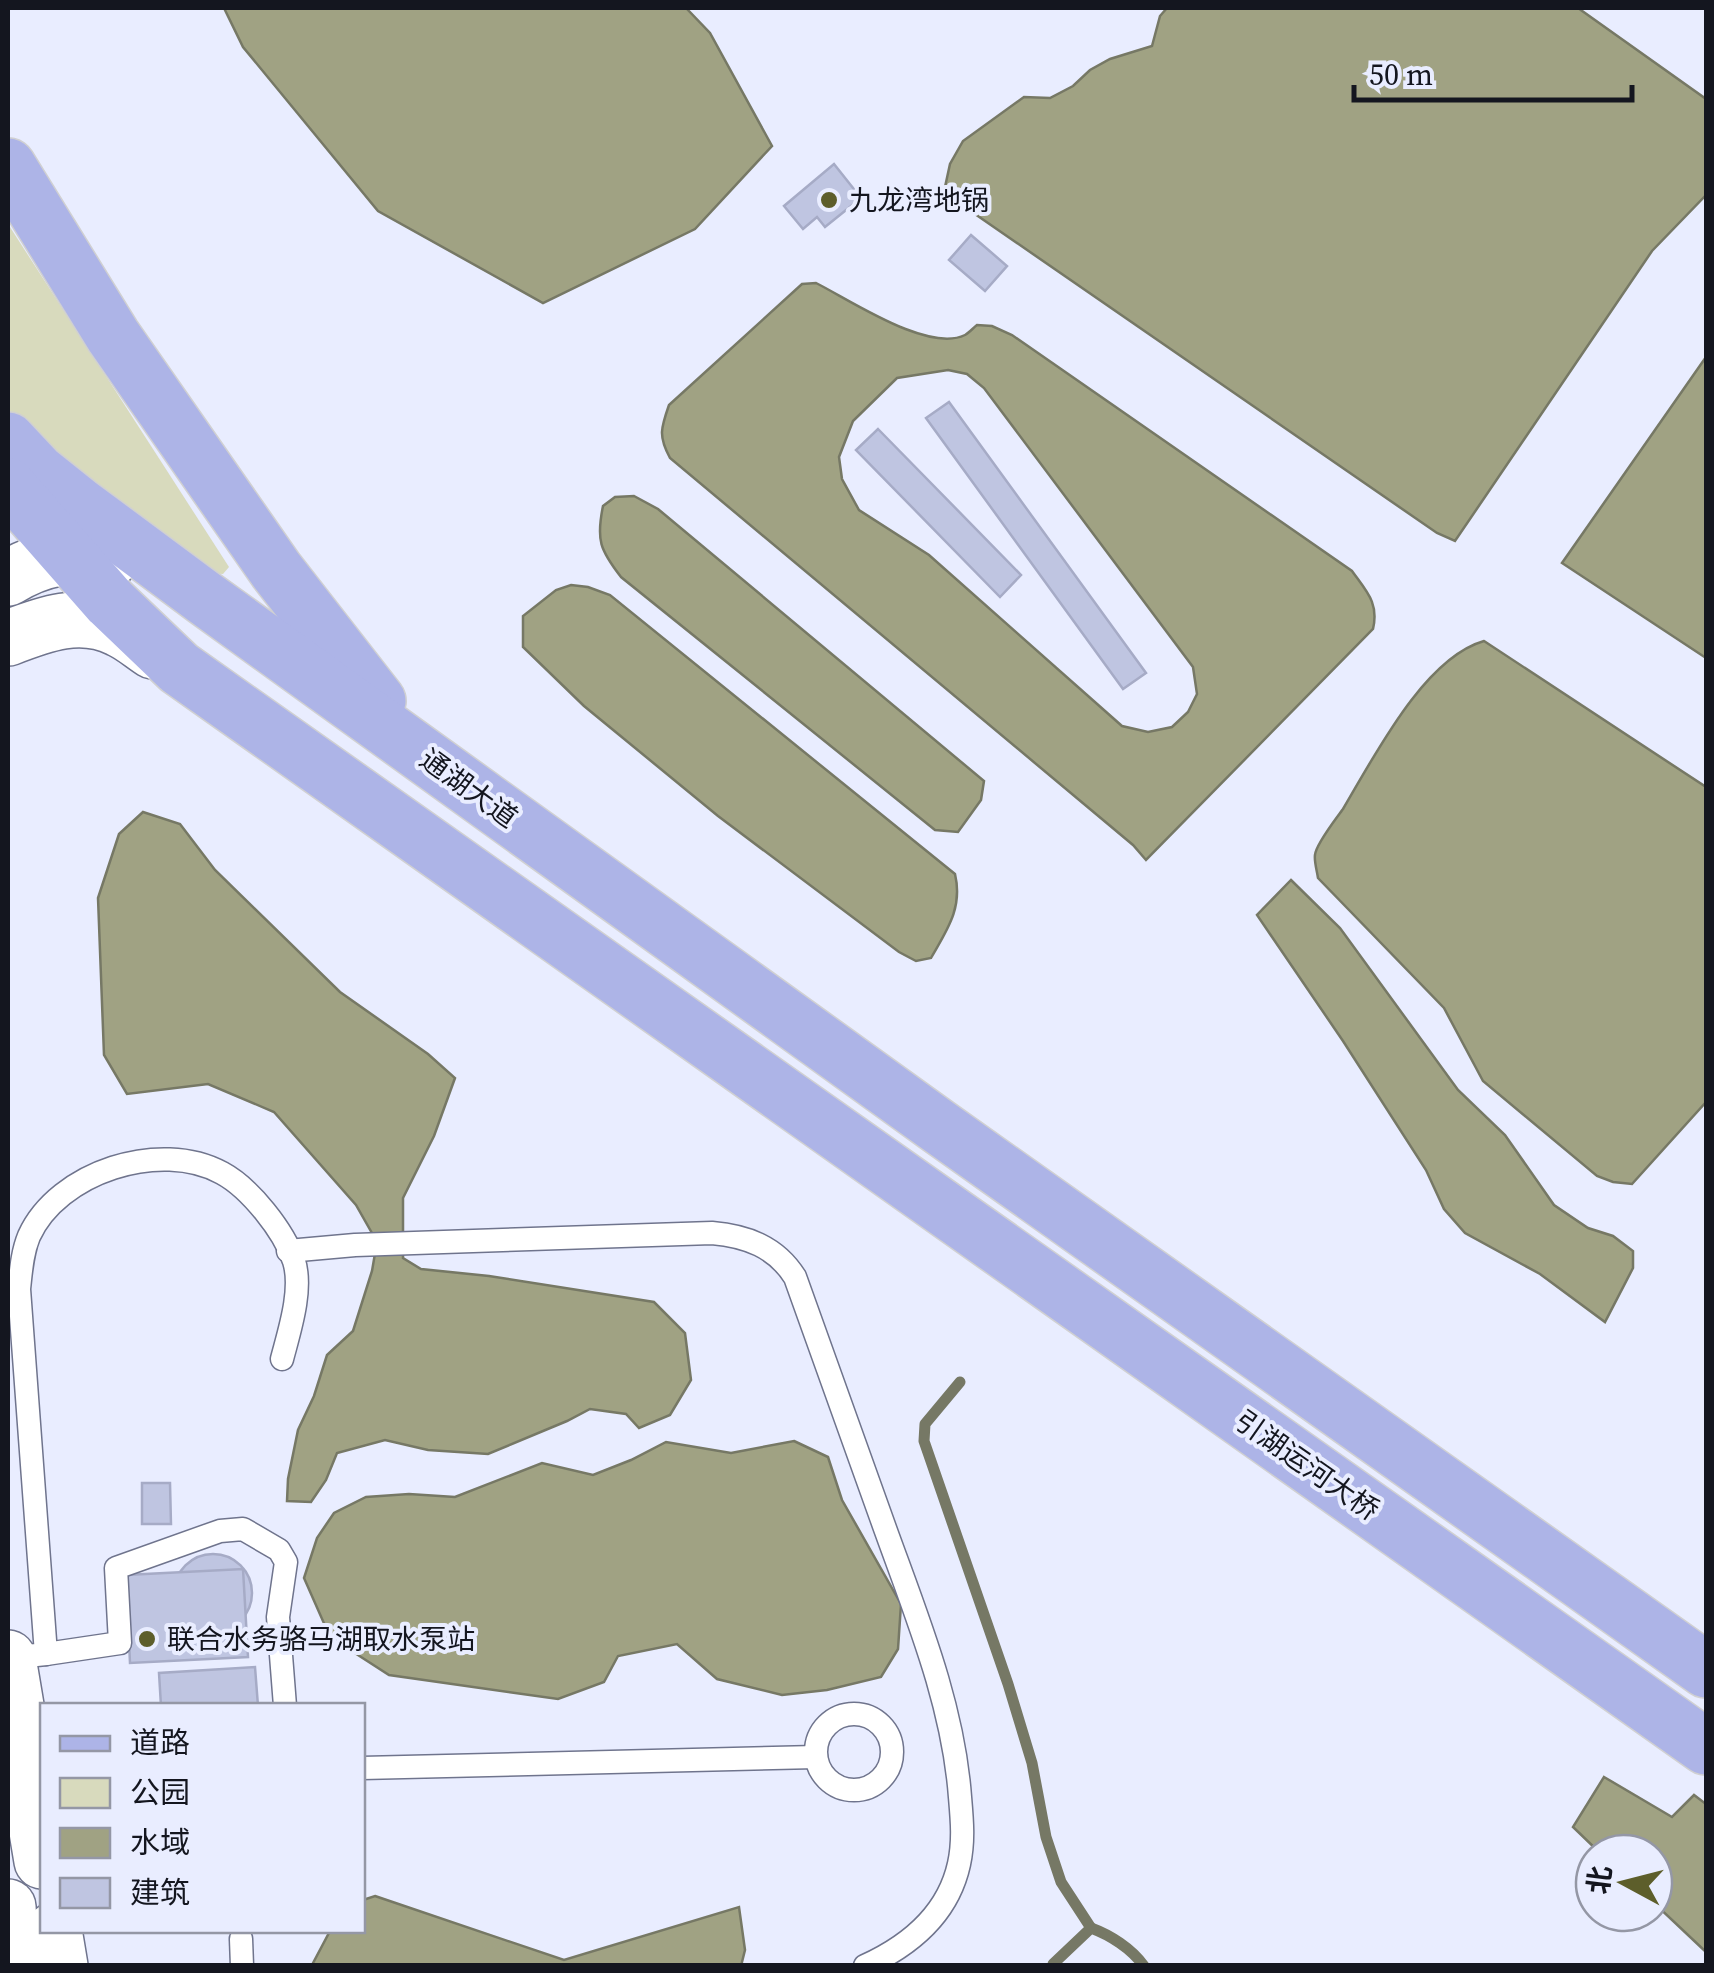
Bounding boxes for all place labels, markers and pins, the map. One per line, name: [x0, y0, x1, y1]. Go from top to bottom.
place label: 九龙湾地锅: [849, 181, 989, 219]
marker: 九龙湾地锅: [818, 189, 840, 211]
place label: 联合水务骆马湖取水泵站: [167, 1620, 475, 1658]
marker: 联合水务骆马湖取水泵站: [136, 1628, 158, 1650]

